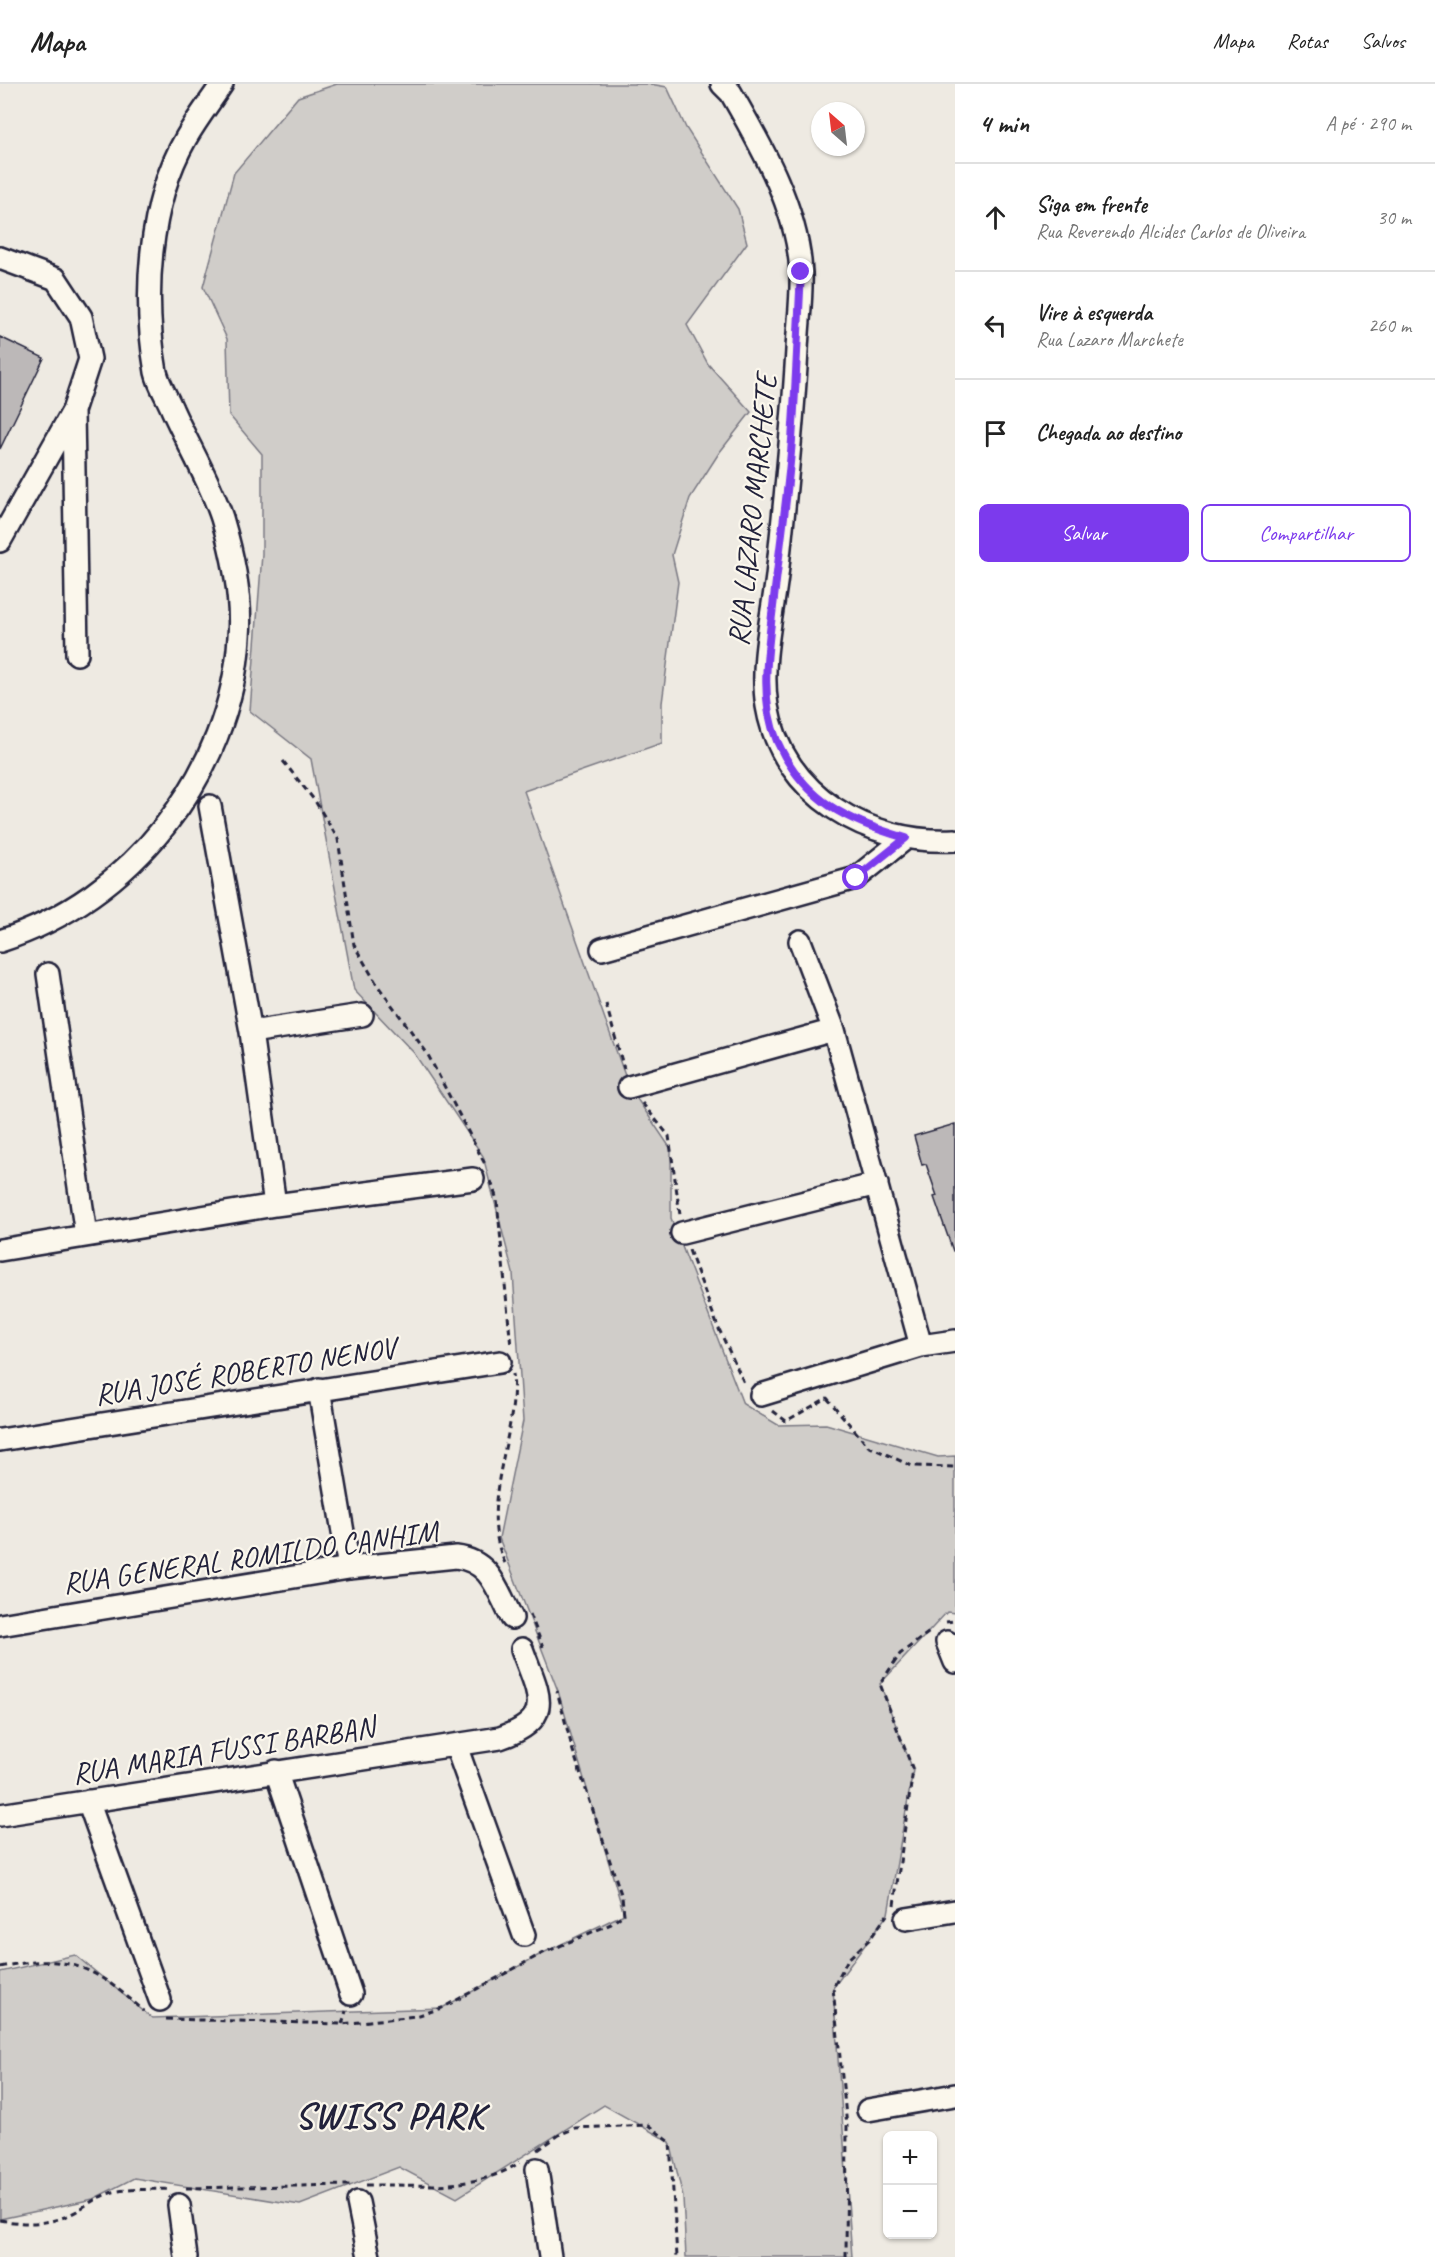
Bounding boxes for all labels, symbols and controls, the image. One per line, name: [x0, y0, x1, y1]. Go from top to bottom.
text: Mapa: [30, 24, 85, 59]
text: Mapa: [1213, 28, 1254, 54]
text: Rotas: [1287, 28, 1328, 54]
text: Salvos: [1361, 28, 1405, 54]
north arrow: [811, 102, 865, 156]
text: 4 min: [979, 107, 1029, 140]
text: A pé · 290 m: [1326, 111, 1411, 136]
text: Siga em frente: [1036, 191, 1147, 219]
icon: ahead: [979, 201, 1012, 234]
text: 30 m: [1377, 205, 1411, 230]
text: Rua Reverendo Alcides Carlos de Oliveira: [1036, 219, 1305, 244]
route end: [787, 258, 813, 284]
text: Vire à esquerda: [1036, 299, 1152, 327]
icon: left: [979, 309, 1012, 342]
text: 260 m: [1368, 313, 1411, 338]
text: Rua Lazaro Marchete: [1036, 327, 1183, 352]
street label: RUA LAZARO MARCHETE: [719, 369, 786, 648]
icon: arrive: [979, 417, 1012, 450]
text: Chegada ao destino: [1036, 419, 1181, 447]
button: Salvar: [979, 504, 1189, 562]
button: Compartilhar: [1201, 504, 1411, 562]
route start: [842, 864, 868, 890]
street label: RUA JOSÉ ROBERTO NENOV: [92, 1328, 403, 1414]
street label: RUA GENERAL ROMILDO CANHIM: [60, 1512, 442, 1602]
street label: RUA MARIA FUSSI BARBAN: [69, 1707, 382, 1793]
district label: SWISS PARK: [295, 2093, 490, 2139]
map controls: [883, 2131, 937, 2239]
button: +: [883, 2131, 937, 2185]
button: −: [883, 2185, 937, 2239]

